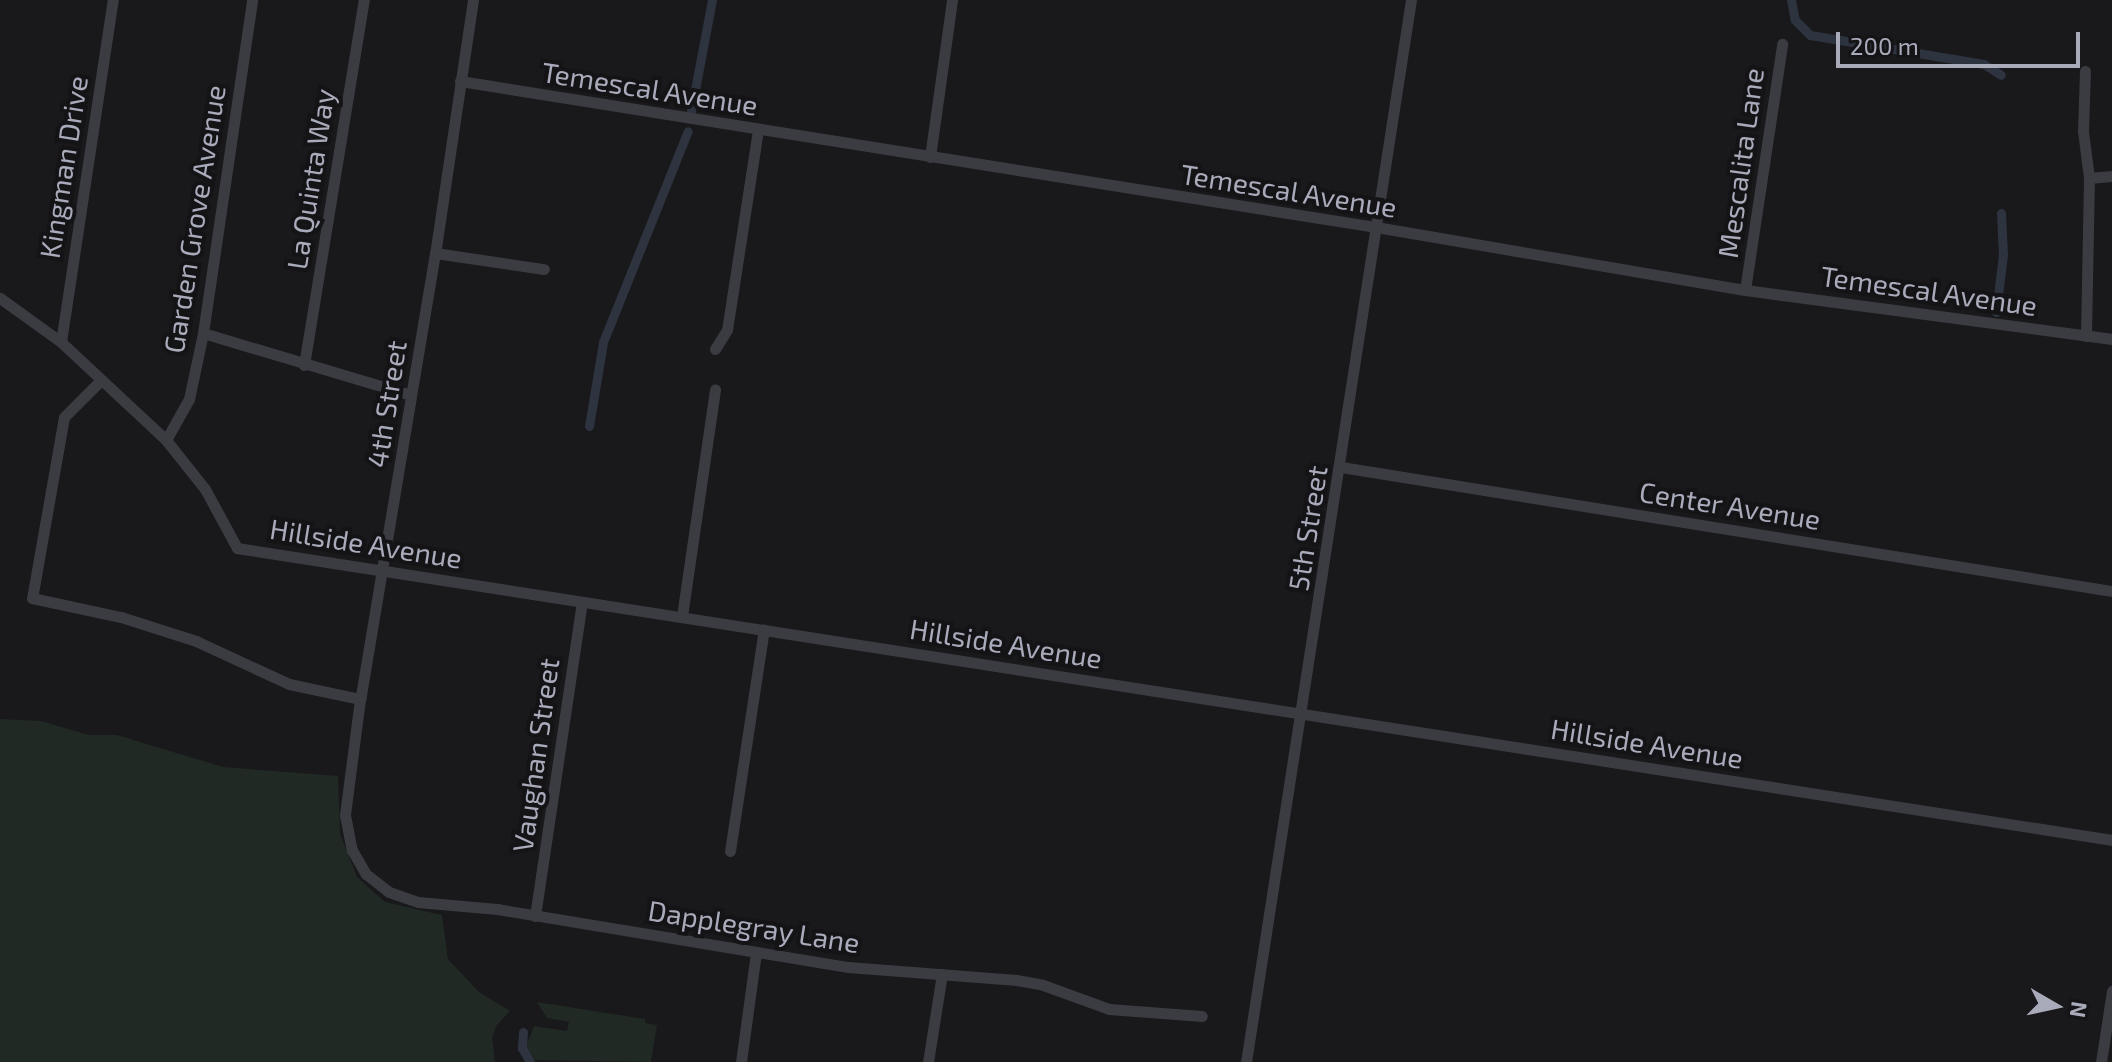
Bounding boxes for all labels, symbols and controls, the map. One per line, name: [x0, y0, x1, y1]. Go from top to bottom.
scale bar: [1840, 16, 2084, 66]
text: 200 m: [1850, 31, 1919, 60]
street label: Temescal Avenue: [539, 54, 761, 122]
street label: Mescalita Lane: [1710, 66, 1770, 260]
street label: Kingman Drive: [32, 73, 94, 261]
street label: Garden Grove Avenue: [156, 82, 232, 356]
street label: La Quinta Way: [279, 86, 341, 272]
street label: Temescal Avenue: [1178, 156, 1400, 224]
street label: Temescal Avenue: [1818, 258, 2040, 322]
street label: 4th Street: [359, 338, 413, 470]
street label: 5th Street: [1281, 463, 1333, 593]
street label: Center Avenue: [1636, 474, 1824, 536]
street label: Hillside Avenue: [267, 511, 465, 575]
street label: Hillside Avenue: [907, 611, 1105, 675]
street label: Vaughan Street: [505, 656, 565, 854]
street label: Hillside Avenue: [1548, 711, 1746, 775]
street label: Dapplegray Lane: [646, 893, 862, 959]
north arrow: [2016, 966, 2096, 1046]
text: N: [2066, 1000, 2094, 1020]

